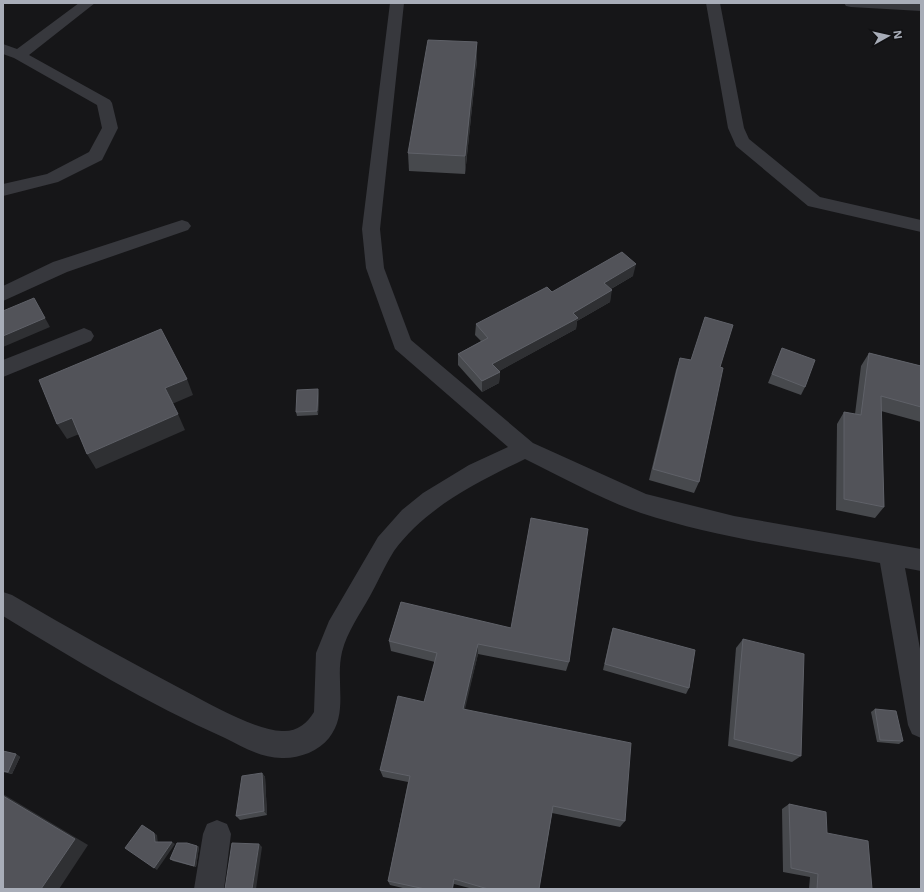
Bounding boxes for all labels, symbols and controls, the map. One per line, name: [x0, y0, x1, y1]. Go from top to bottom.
north arrow: [868, 16, 908, 56]
text: N: [890, 29, 906, 40]

